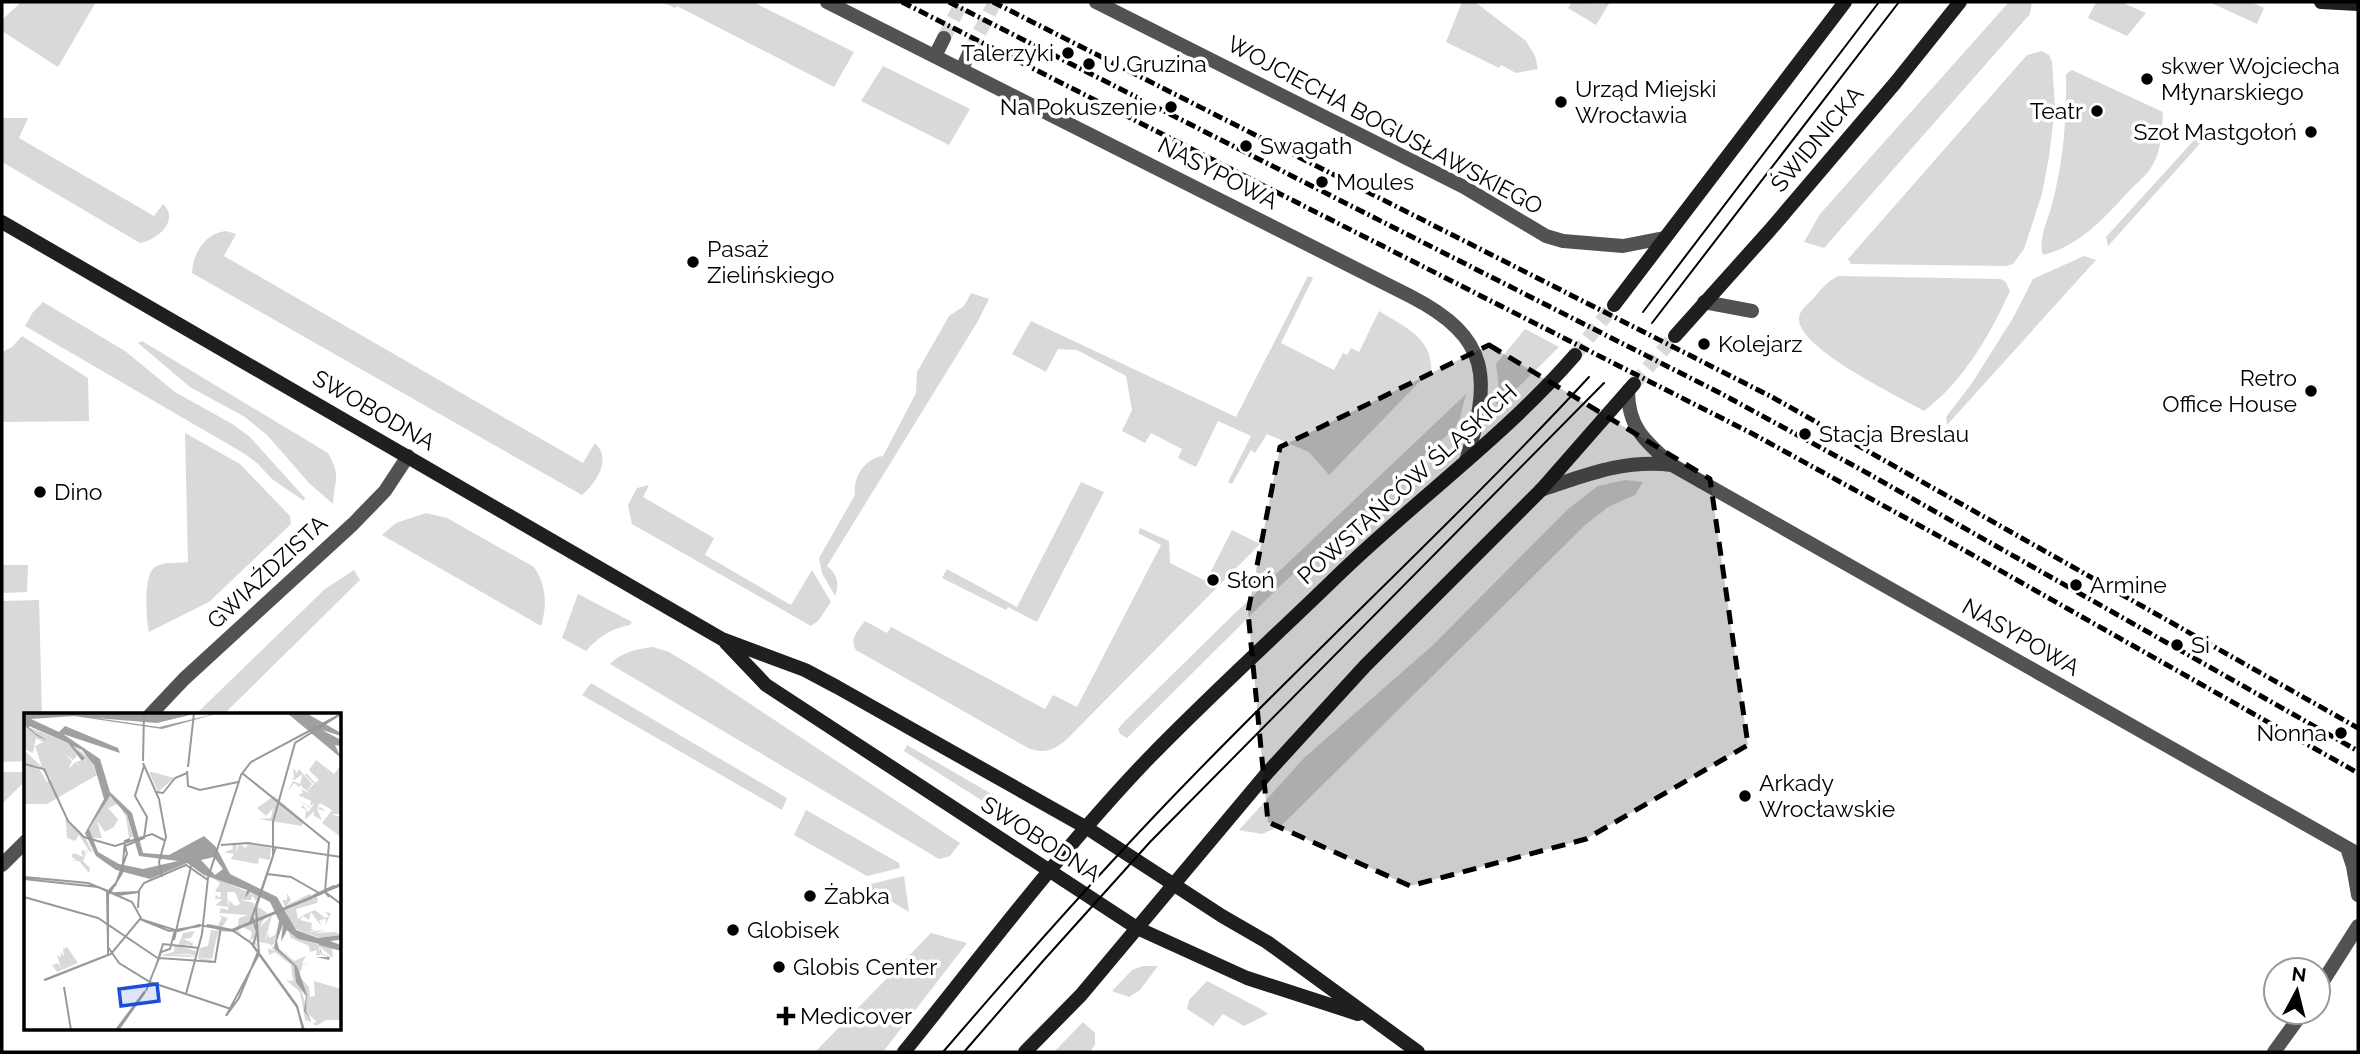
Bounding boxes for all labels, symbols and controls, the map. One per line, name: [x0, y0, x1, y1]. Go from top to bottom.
street label: WOJCIECHA BOGUSŁAWSKIEGO: [1223, 30, 1548, 219]
place label: Talerzyki: [961, 39, 1054, 66]
marker: Talerzyki: [1060, 45, 1076, 61]
place label: U Gruzina: [1103, 50, 1207, 77]
place label: skwer Wojciecha Młynarskiego: [2161, 52, 2340, 105]
marker: U Gruzina: [1081, 56, 1097, 72]
marker: skwer Wojciecha Młynarskiego: [2139, 71, 2155, 87]
place label: Urząd Miejski Wrocławia: [1575, 75, 1717, 128]
street label: ŚWIDNICKA: [1765, 80, 1869, 197]
place label: Na Pokuszenie: [1000, 93, 1157, 120]
marker: Urząd Miejski Wrocławia: [1553, 94, 1569, 110]
place label: Teatr: [2030, 97, 2083, 124]
marker: Na Pokuszenie: [1163, 99, 1179, 115]
marker: Teatr: [2089, 103, 2105, 119]
place label: Szoł Mastgołoń: [2133, 118, 2297, 145]
marker: Szoł Mastgołoń: [2303, 124, 2319, 140]
street label: NASYPOWA: [1154, 131, 1283, 214]
place label: Swagath: [1260, 132, 1352, 159]
marker: Swagath: [1238, 138, 1254, 154]
place label: Moules: [1336, 168, 1414, 195]
marker: Moules: [1314, 174, 1330, 190]
place label: Pasaż Zielińskiego: [707, 235, 834, 288]
marker: Pasaż Zielińskiego: [685, 254, 701, 270]
place label: Kolejarz: [1718, 330, 1803, 357]
marker: Kolejarz: [1696, 336, 1712, 352]
street label: SWOBODNA: [308, 364, 441, 456]
place label: Retro Office House: [2162, 364, 2297, 417]
street label: POWSTAŃCÓW ŚLĄSKICH: [1291, 378, 1522, 589]
marker: Retro Office House: [2303, 383, 2319, 399]
place label: Stacja Breslau: [1819, 420, 1969, 447]
marker: Stacja Breslau: [1797, 426, 1813, 442]
place label: Dino: [54, 478, 103, 505]
marker: Dino: [32, 484, 48, 500]
street label: GWIAŹDZISTA: [201, 509, 332, 634]
place label: Słoń: [1227, 566, 1275, 593]
place label: Armine: [2090, 571, 2167, 598]
marker: Słoń: [1205, 572, 1221, 588]
marker: Armine: [2068, 577, 2084, 593]
street label: NASYPOWA: [1958, 592, 2085, 681]
place label: Si: [2191, 631, 2210, 658]
marker: Si: [2169, 637, 2185, 653]
inset map: [24, 713, 341, 1030]
place label: Nonna: [2256, 719, 2327, 746]
marker: Nonna: [2333, 725, 2349, 741]
place label: Arkady Wrocławskie: [1759, 769, 1895, 822]
marker: Arkady Wrocławskie: [1737, 788, 1753, 804]
street label: SWOBODNA: [977, 790, 1106, 887]
place label: Żabka: [824, 882, 890, 909]
marker: Żabka: [802, 888, 818, 904]
place label: Globisek: [747, 916, 839, 943]
marker: Globisek: [725, 922, 741, 938]
place label: Globis Center: [793, 953, 937, 980]
north arrow: [2262, 956, 2332, 1026]
marker: Globis Center: [771, 959, 787, 975]
text: N: [2291, 962, 2308, 986]
place label: Medicover: [800, 1002, 912, 1029]
marker: Medicover: [778, 1008, 794, 1024]

